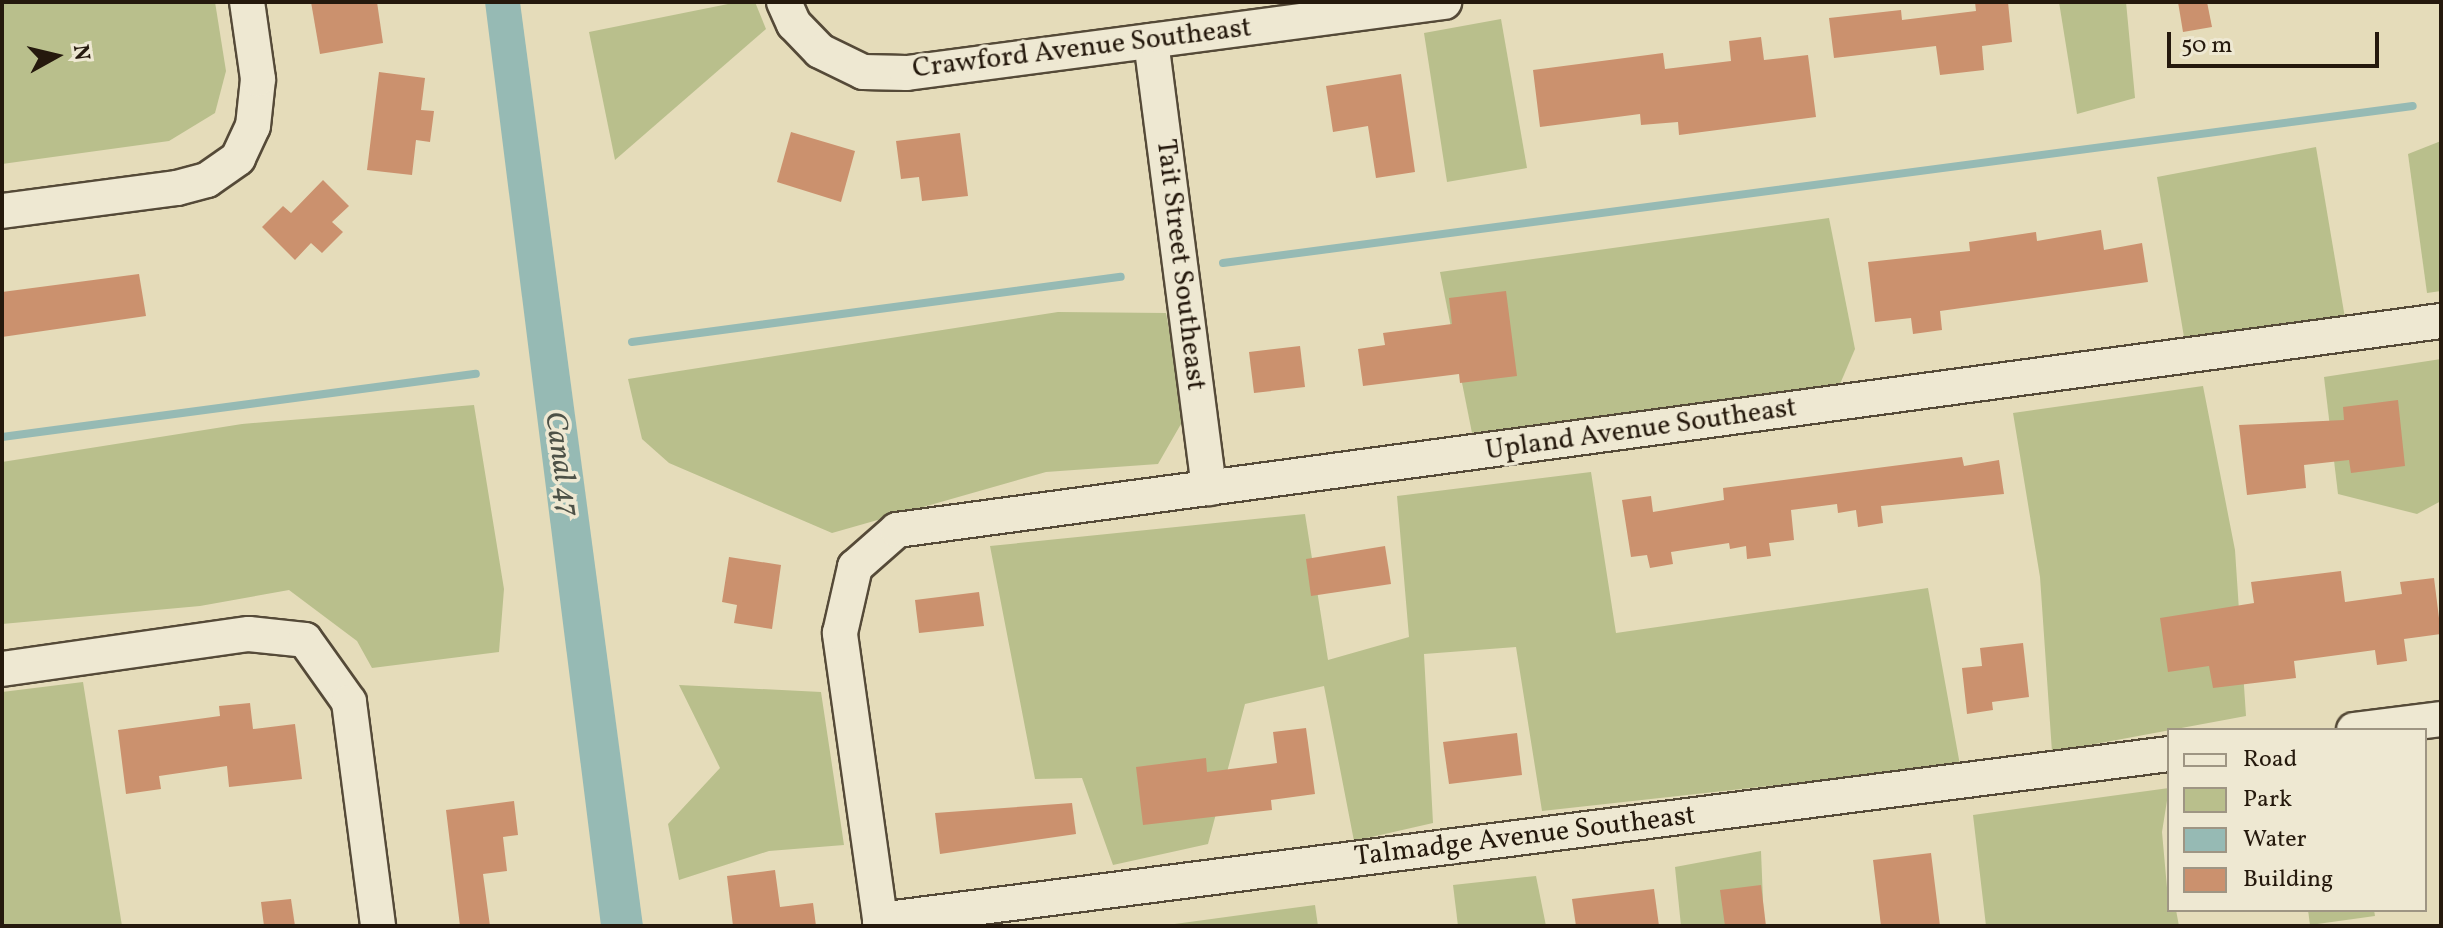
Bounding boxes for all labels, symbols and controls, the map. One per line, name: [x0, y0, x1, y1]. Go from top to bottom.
street label: Crawford Avenue Southeast: [911, 12, 1253, 86]
north arrow: [16, 16, 96, 96]
scale bar: [2171, 16, 2383, 66]
text: 50 m: [2181, 29, 2233, 63]
text: N: [64, 43, 97, 63]
street label: Tait Street Southeast: [1148, 137, 1212, 393]
street label: Upland Avenue Southeast: [1483, 392, 1799, 468]
water label: Canal 47: [536, 409, 586, 519]
legend: [2167, 728, 2427, 912]
text: Road: [2243, 743, 2297, 777]
text: Park: [2243, 783, 2292, 817]
street label: Talmadge Avenue Southeast: [1352, 799, 1698, 875]
text: Water: [2243, 823, 2307, 857]
text: Building: [2243, 863, 2333, 897]

